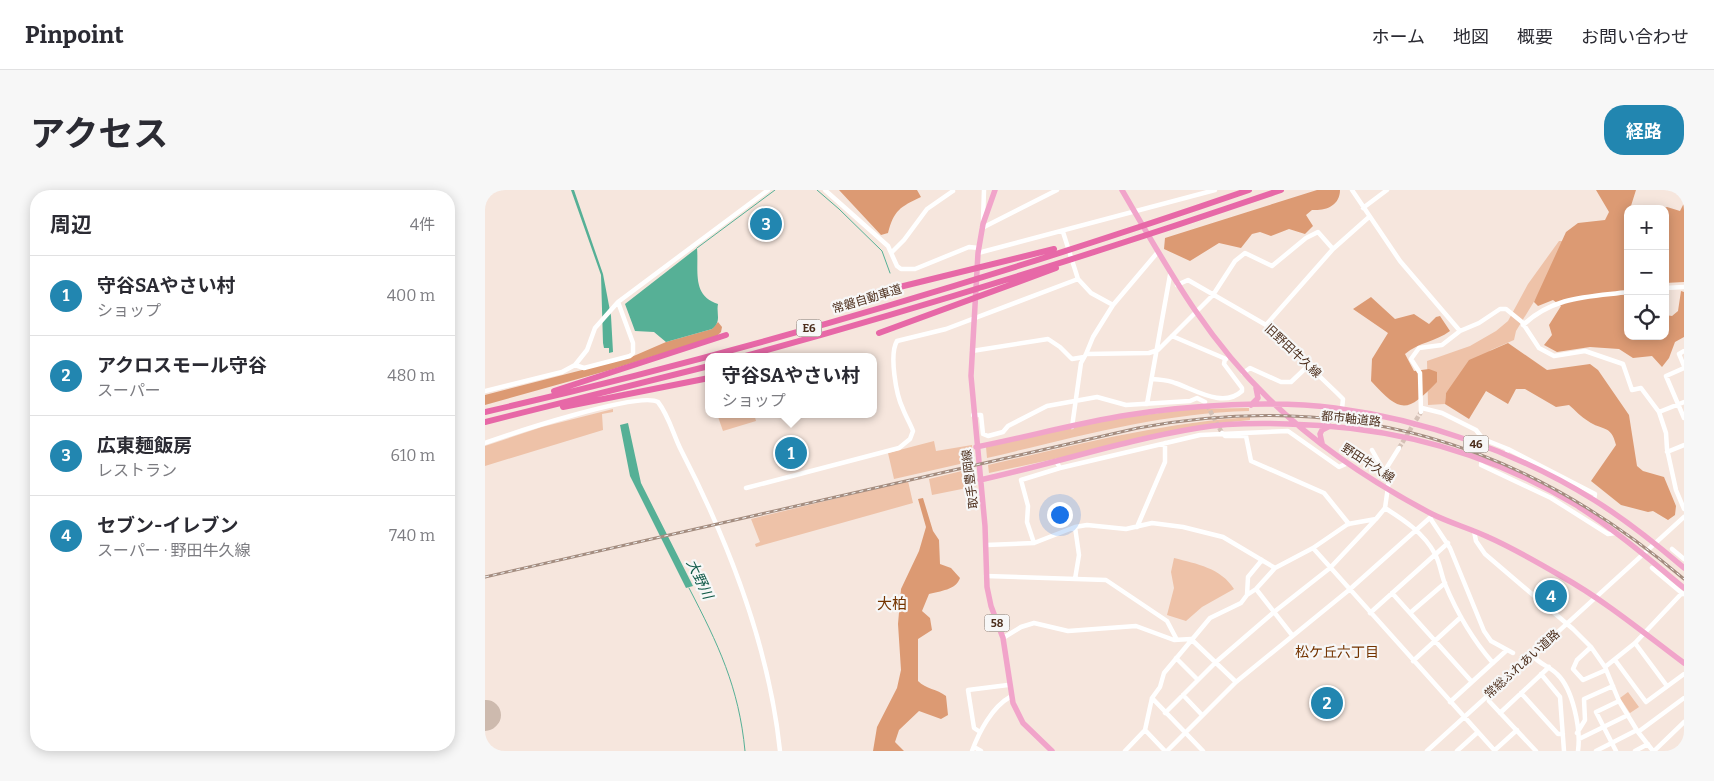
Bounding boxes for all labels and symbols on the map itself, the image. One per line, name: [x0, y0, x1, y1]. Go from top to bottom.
pin: 3: [750, 205, 782, 243]
street label: 常磐自動車道: [831, 282, 903, 316]
road number: E6: [797, 320, 821, 336]
street label: 旧野田牛久線: [1262, 321, 1324, 381]
street label: 都市軸道路: [1320, 409, 1382, 429]
pin: 1: [775, 434, 807, 472]
road number: 46: [1463, 435, 1489, 452]
street label: 野田牛久線: [1339, 441, 1397, 485]
street label: 取手豊岡線: [959, 448, 981, 510]
your location: [1047, 502, 1073, 528]
water label: 大野川: [683, 557, 717, 604]
pin: 4: [1535, 577, 1567, 615]
district label: 大柏: [877, 595, 907, 613]
road number: 58: [985, 614, 1009, 632]
street label: 常総ふれあい道路: [1482, 627, 1562, 701]
district label: 松ケ丘六丁目: [1295, 644, 1379, 661]
pin: 2: [1311, 684, 1343, 722]

